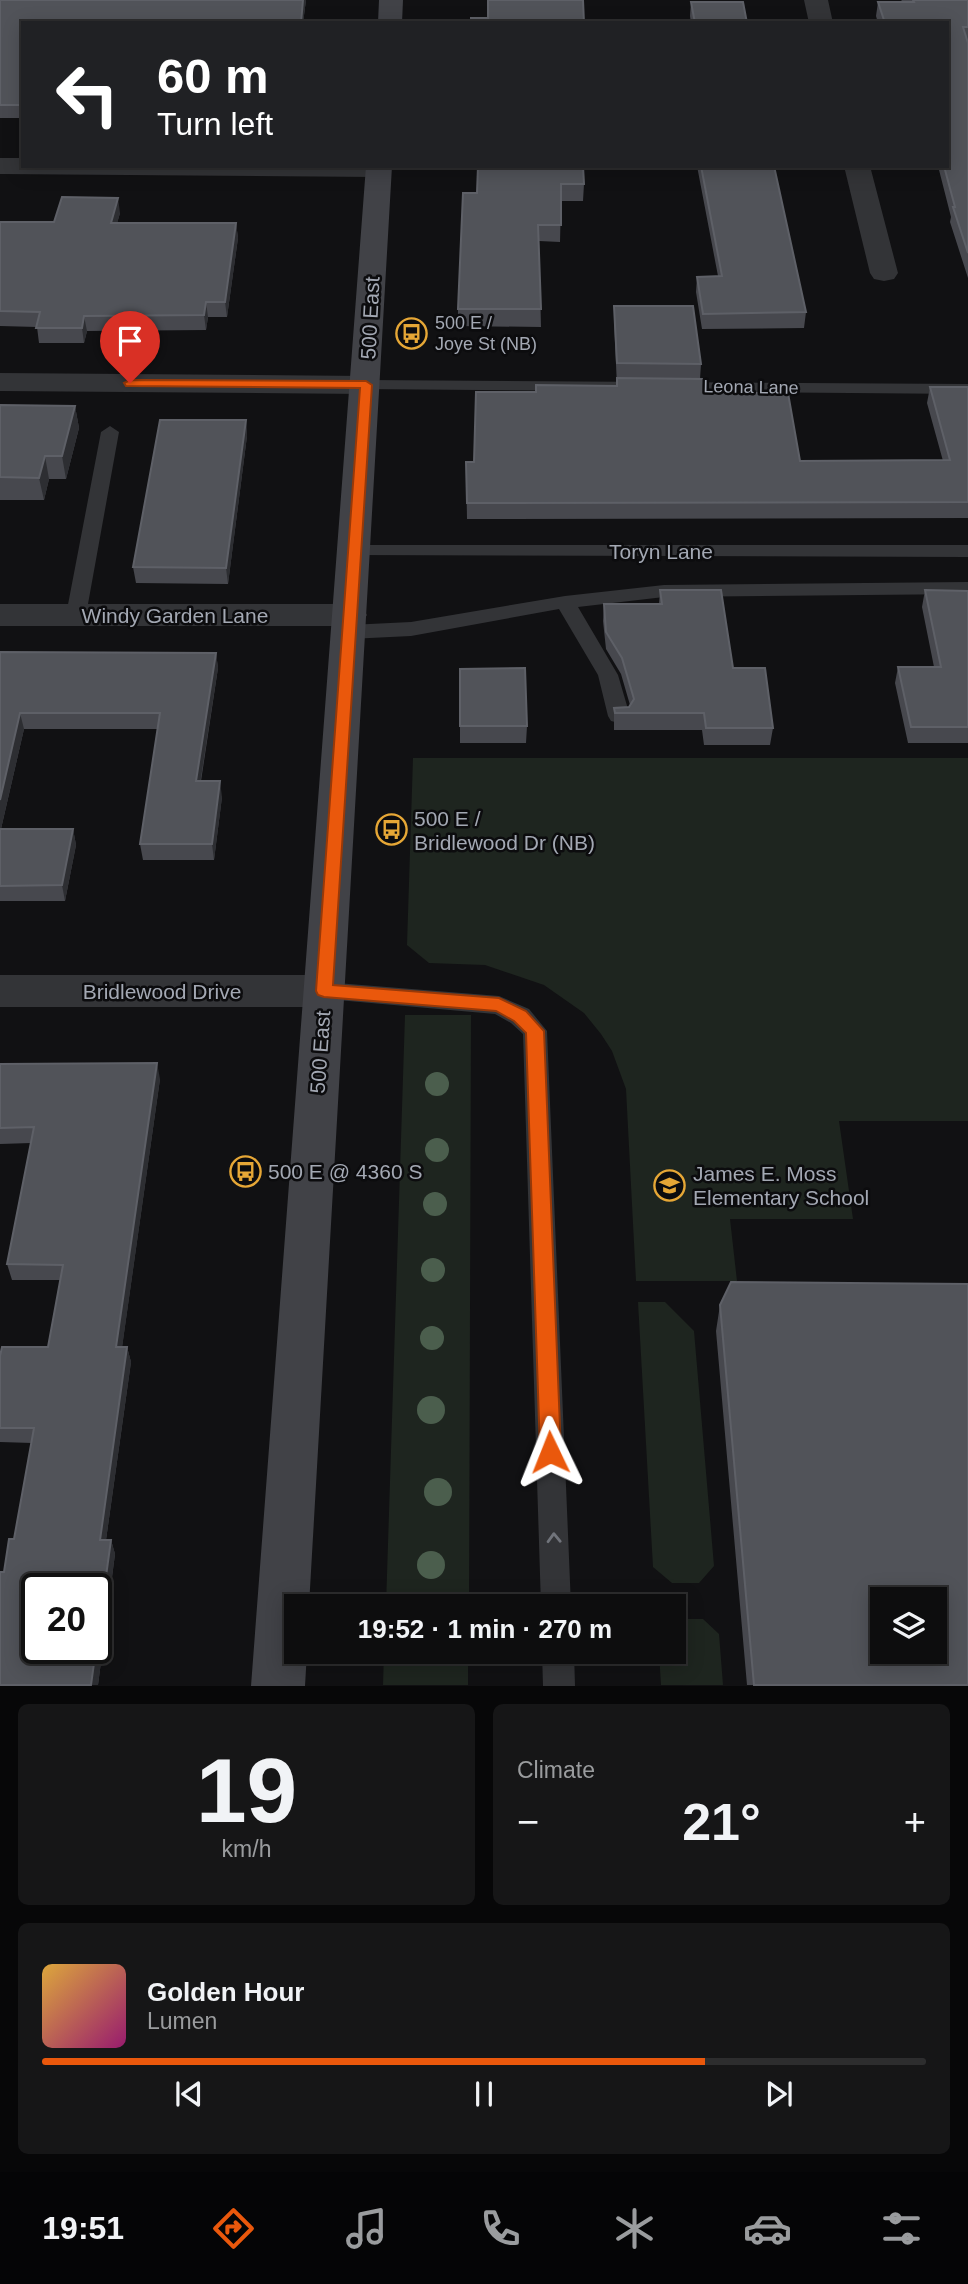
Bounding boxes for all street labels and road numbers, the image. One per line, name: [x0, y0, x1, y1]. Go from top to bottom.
street label: 500 East: [356, 276, 384, 360]
street label: Leona Lane: [703, 376, 799, 398]
street label: Toryn Lane: [609, 540, 713, 563]
street label: Windy Garden Lane: [82, 604, 268, 627]
street label: Bridlewood Drive: [83, 980, 241, 1003]
street label: 500 East: [306, 1010, 334, 1094]

